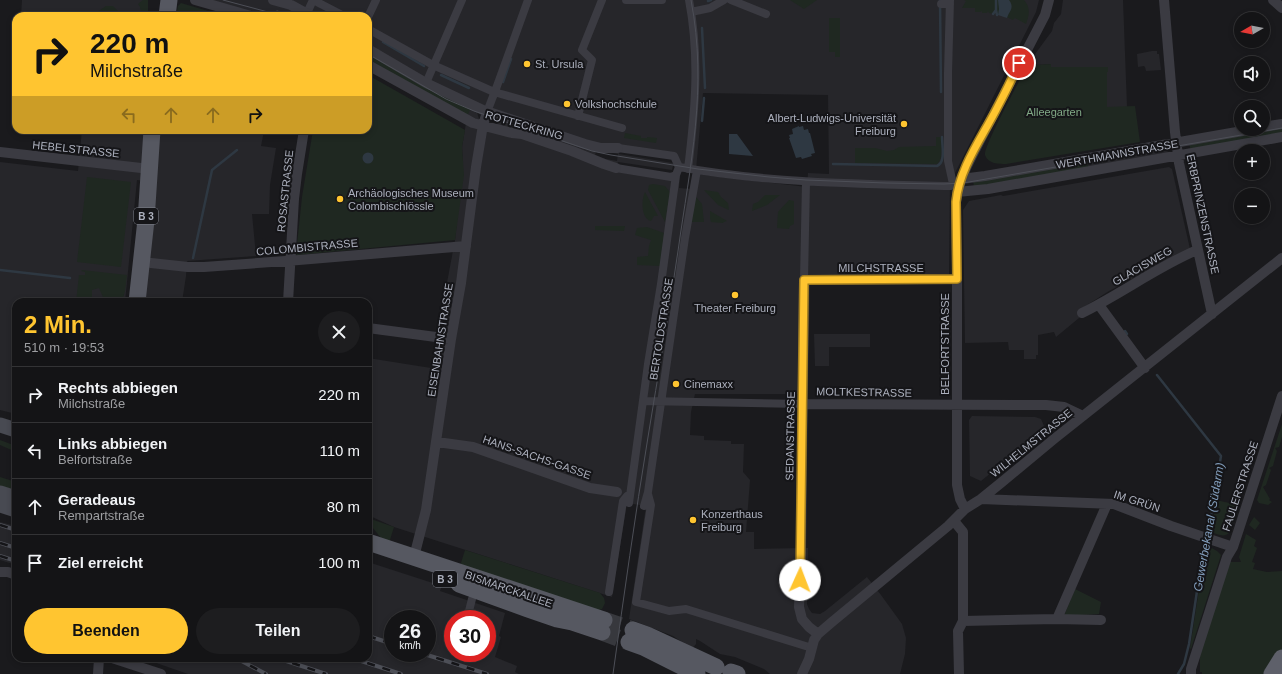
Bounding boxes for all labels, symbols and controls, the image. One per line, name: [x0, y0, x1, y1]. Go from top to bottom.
north arrow: [1234, 12, 1270, 48]
map controls: [1234, 12, 1270, 224]
icon: right: [24, 28, 76, 80]
text: 220 m: [90, 28, 169, 59]
pin: [1002, 46, 1036, 80]
icon: arrive: [1008, 52, 1030, 74]
button: sound: [1234, 56, 1270, 92]
place label: St. Ursula: [535, 58, 584, 70]
marker: St. Ursula: [522, 59, 532, 69]
text: Milchstraße: [90, 61, 183, 81]
place label: Volkshochschule: [575, 98, 657, 110]
marker: Volkshochschule: [562, 99, 572, 109]
button: search: [1234, 100, 1270, 136]
icon: left: [118, 104, 140, 126]
icon: ahead: [160, 104, 182, 126]
icon: ahead: [202, 104, 224, 126]
icon: right: [244, 104, 266, 126]
park label: Alleegarten: [1026, 106, 1082, 118]
street label: ROTTECKRING: [484, 108, 564, 142]
place label: Albert-Ludwigs-Universität Freiburg: [768, 112, 896, 137]
marker: Albert-Ludwigs-Universität Freiburg: [899, 119, 909, 129]
street label: WERTHMANNSTRASSE: [1055, 137, 1179, 171]
street label: HEBELSTRASSE: [32, 138, 120, 160]
button: +: [1234, 144, 1270, 180]
street label: ROSASTRASSE: [275, 149, 295, 233]
street label: ERBPRINZENSTRASSE: [1184, 153, 1222, 275]
place label: Archäologisches Museum Colombischlössle: [348, 187, 474, 212]
button: −: [1234, 188, 1270, 224]
marker: Archäologisches Museum Colombischlössle: [335, 194, 345, 204]
road number: B 3: [134, 208, 158, 224]
street label: COLOMBISTRASSE: [256, 237, 358, 257]
street label: GLACISWEG: [1110, 244, 1174, 288]
street label: MILCHSTRASSE: [838, 262, 924, 274]
street label: BERTOLDSTRASSE: [647, 277, 675, 381]
street label: EISENBAHNSTRASSE: [425, 282, 455, 398]
marker: Theater Freiburg: [730, 290, 740, 300]
street label: BELFORTSTRASSE: [939, 293, 951, 395]
place label: Theater Freiburg: [694, 302, 776, 314]
text: 2 Min.: [24, 311, 92, 338]
button: close: [318, 311, 360, 353]
text: 510 m · 19:53: [24, 340, 104, 355]
place label: Cinemaxx: [684, 378, 733, 390]
text: Rechts abbiegen: [58, 379, 178, 396]
marker: Cinemaxx: [671, 379, 681, 389]
icon: right: [24, 384, 46, 406]
street label: MOLTKESTRASSE: [816, 385, 912, 399]
text: 220 m: [318, 386, 360, 403]
street label: SEDANSTRASSE: [783, 391, 797, 481]
text: Milchstraße: [58, 396, 125, 411]
street label: WILHELMSTRASSE: [988, 406, 1074, 480]
street label: HANS-SACHS-GASSE: [481, 433, 593, 481]
text: Links abbiegen: [58, 435, 167, 452]
street label: FAULERSTRASSE: [1220, 439, 1260, 533]
icon: left: [24, 440, 46, 462]
text: 110 m: [319, 442, 360, 459]
text: Belfortstraße: [58, 452, 132, 467]
water label: Gewerbekanal (Südarm): [1191, 461, 1227, 593]
street label: IM GRÜN: [1112, 488, 1162, 514]
text: Geradeaus: [58, 491, 136, 508]
icon: ahead: [24, 496, 46, 518]
text: 80 m: [327, 498, 360, 515]
text: Rempartstraße: [58, 508, 145, 523]
place label: Konzerthaus Freiburg: [701, 508, 763, 533]
marker: Konzerthaus Freiburg: [688, 515, 698, 525]
icon: arrive: [24, 552, 46, 574]
text: Ziel erreicht: [58, 554, 143, 571]
text: 100 m: [318, 554, 360, 571]
position arrow: [779, 559, 821, 601]
street label: BISMARCKALLEE: [464, 568, 554, 610]
road number: B 3: [433, 571, 457, 587]
button: Beenden: [24, 608, 188, 654]
button: Teilen: [196, 608, 360, 654]
speed limit sign: 30: [444, 610, 496, 662]
text: 26: [399, 620, 421, 642]
text: km/h: [399, 640, 421, 651]

